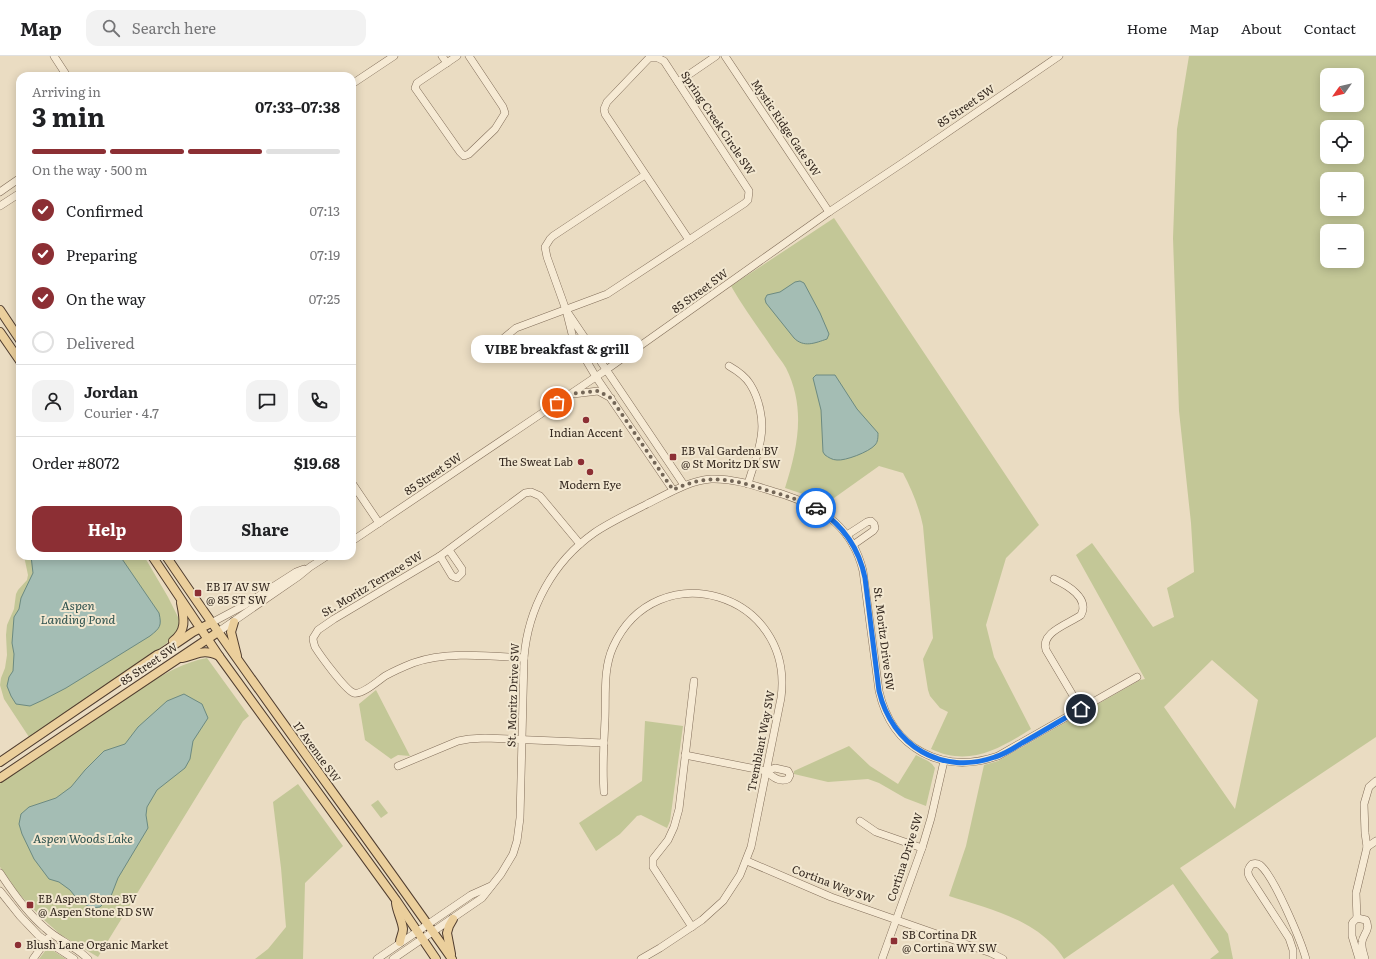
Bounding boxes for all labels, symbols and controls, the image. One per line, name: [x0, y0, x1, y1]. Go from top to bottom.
search box: [86, 10, 366, 46]
text: Map: [20, 14, 62, 42]
text: Search here: [132, 16, 216, 39]
icon: search: [100, 17, 122, 39]
text: Home: [1127, 18, 1167, 38]
text: Map: [1189, 18, 1219, 38]
text: About: [1241, 18, 1282, 38]
text: Contact: [1304, 18, 1356, 38]
street label: Spring Creek Circle SW: [678, 67, 760, 178]
north arrow: [1320, 68, 1364, 112]
map controls: [1320, 68, 1364, 268]
street label: Mystic Ridge Gate SW: [748, 76, 825, 179]
street label: 85 Street SW: [934, 80, 997, 130]
text: Arriving in: [32, 82, 101, 101]
text: 07:33–07:38: [255, 95, 340, 118]
text: 3 min: [32, 96, 105, 135]
button: locate: [1320, 120, 1364, 164]
text: On the way · 500 m: [32, 160, 147, 179]
button: +: [1320, 172, 1364, 216]
icon: check: [32, 199, 54, 221]
text: Confirmed: [66, 199, 143, 222]
text: 07:13: [309, 201, 340, 220]
button: −: [1320, 224, 1364, 268]
icon: check: [32, 243, 54, 265]
text: Preparing: [66, 243, 137, 266]
text: 07:19: [310, 245, 340, 264]
street label: 85 Street SW: [668, 264, 731, 316]
icon: check: [32, 287, 54, 309]
text: On the way: [66, 287, 146, 310]
text: 07:25: [309, 289, 340, 308]
text: Delivered: [66, 331, 135, 354]
callout: VIBE breakfast & grill: [471, 335, 643, 363]
text: VIBE breakfast & grill: [485, 339, 629, 358]
button: person: [32, 380, 74, 422]
text: Jordan: [84, 380, 138, 403]
button: chat: [246, 380, 288, 422]
button: phone: [298, 380, 340, 422]
pin: [540, 386, 574, 420]
icon: bag: [546, 392, 568, 414]
text: Courier · 4.7: [84, 403, 159, 422]
marker: Indian Accent: [581, 415, 591, 425]
place label: Indian Accent: [549, 424, 623, 440]
place label: EB Val Gardena BV @ St Moritz DR SW: [681, 442, 781, 471]
street label: 85 Street SW: [401, 448, 464, 498]
text: Order #8072: [32, 451, 119, 474]
text: $19.68: [294, 451, 340, 474]
marker: EB Val Gardena BV @ St Moritz DR SW: [668, 452, 678, 462]
place label: The Sweat Lab: [499, 453, 573, 469]
marker: The Sweat Lab: [576, 457, 586, 467]
marker: Modern Eye: [585, 467, 595, 477]
place label: Modern Eye: [559, 476, 622, 492]
courier: [796, 488, 836, 528]
icon: car: [805, 497, 827, 519]
button: Help: [32, 506, 182, 552]
button: Share: [190, 506, 340, 552]
street label: St. Moritz Terrace SW: [318, 547, 425, 620]
place label: EB 17 AV SW @ 85 ST SW: [206, 578, 270, 607]
street label: St. Moritz Drive SW: [871, 586, 899, 692]
marker: EB 17 AV SW @ 85 ST SW: [193, 588, 203, 598]
water label: Aspen Landing Pond: [41, 596, 116, 628]
street label: 85 Street SW: [117, 638, 180, 688]
street label: St. Moritz Drive SW: [502, 643, 522, 747]
street label: Tremblant Way SW: [742, 689, 778, 793]
pin: [1064, 692, 1098, 726]
icon: home: [1070, 698, 1092, 720]
street label: 17 Avenue SW: [290, 718, 345, 785]
street label: Cortina Drive SW: [882, 810, 926, 903]
water label: Aspen Woods Lake: [33, 829, 133, 847]
street label: Cortina Way SW: [790, 860, 877, 906]
place label: EB Aspen Stone BV @ Aspen Stone RD SW: [38, 890, 154, 919]
marker: EB Aspen Stone BV @ Aspen Stone RD SW: [25, 900, 35, 910]
place label: SB Cortina DR @ Cortina WY SW: [902, 926, 997, 955]
place label: Blush Lane Organic Market: [26, 936, 169, 952]
marker: SB Cortina DR @ Cortina WY SW: [889, 936, 899, 946]
marker: Blush Lane Organic Market: [13, 940, 23, 950]

